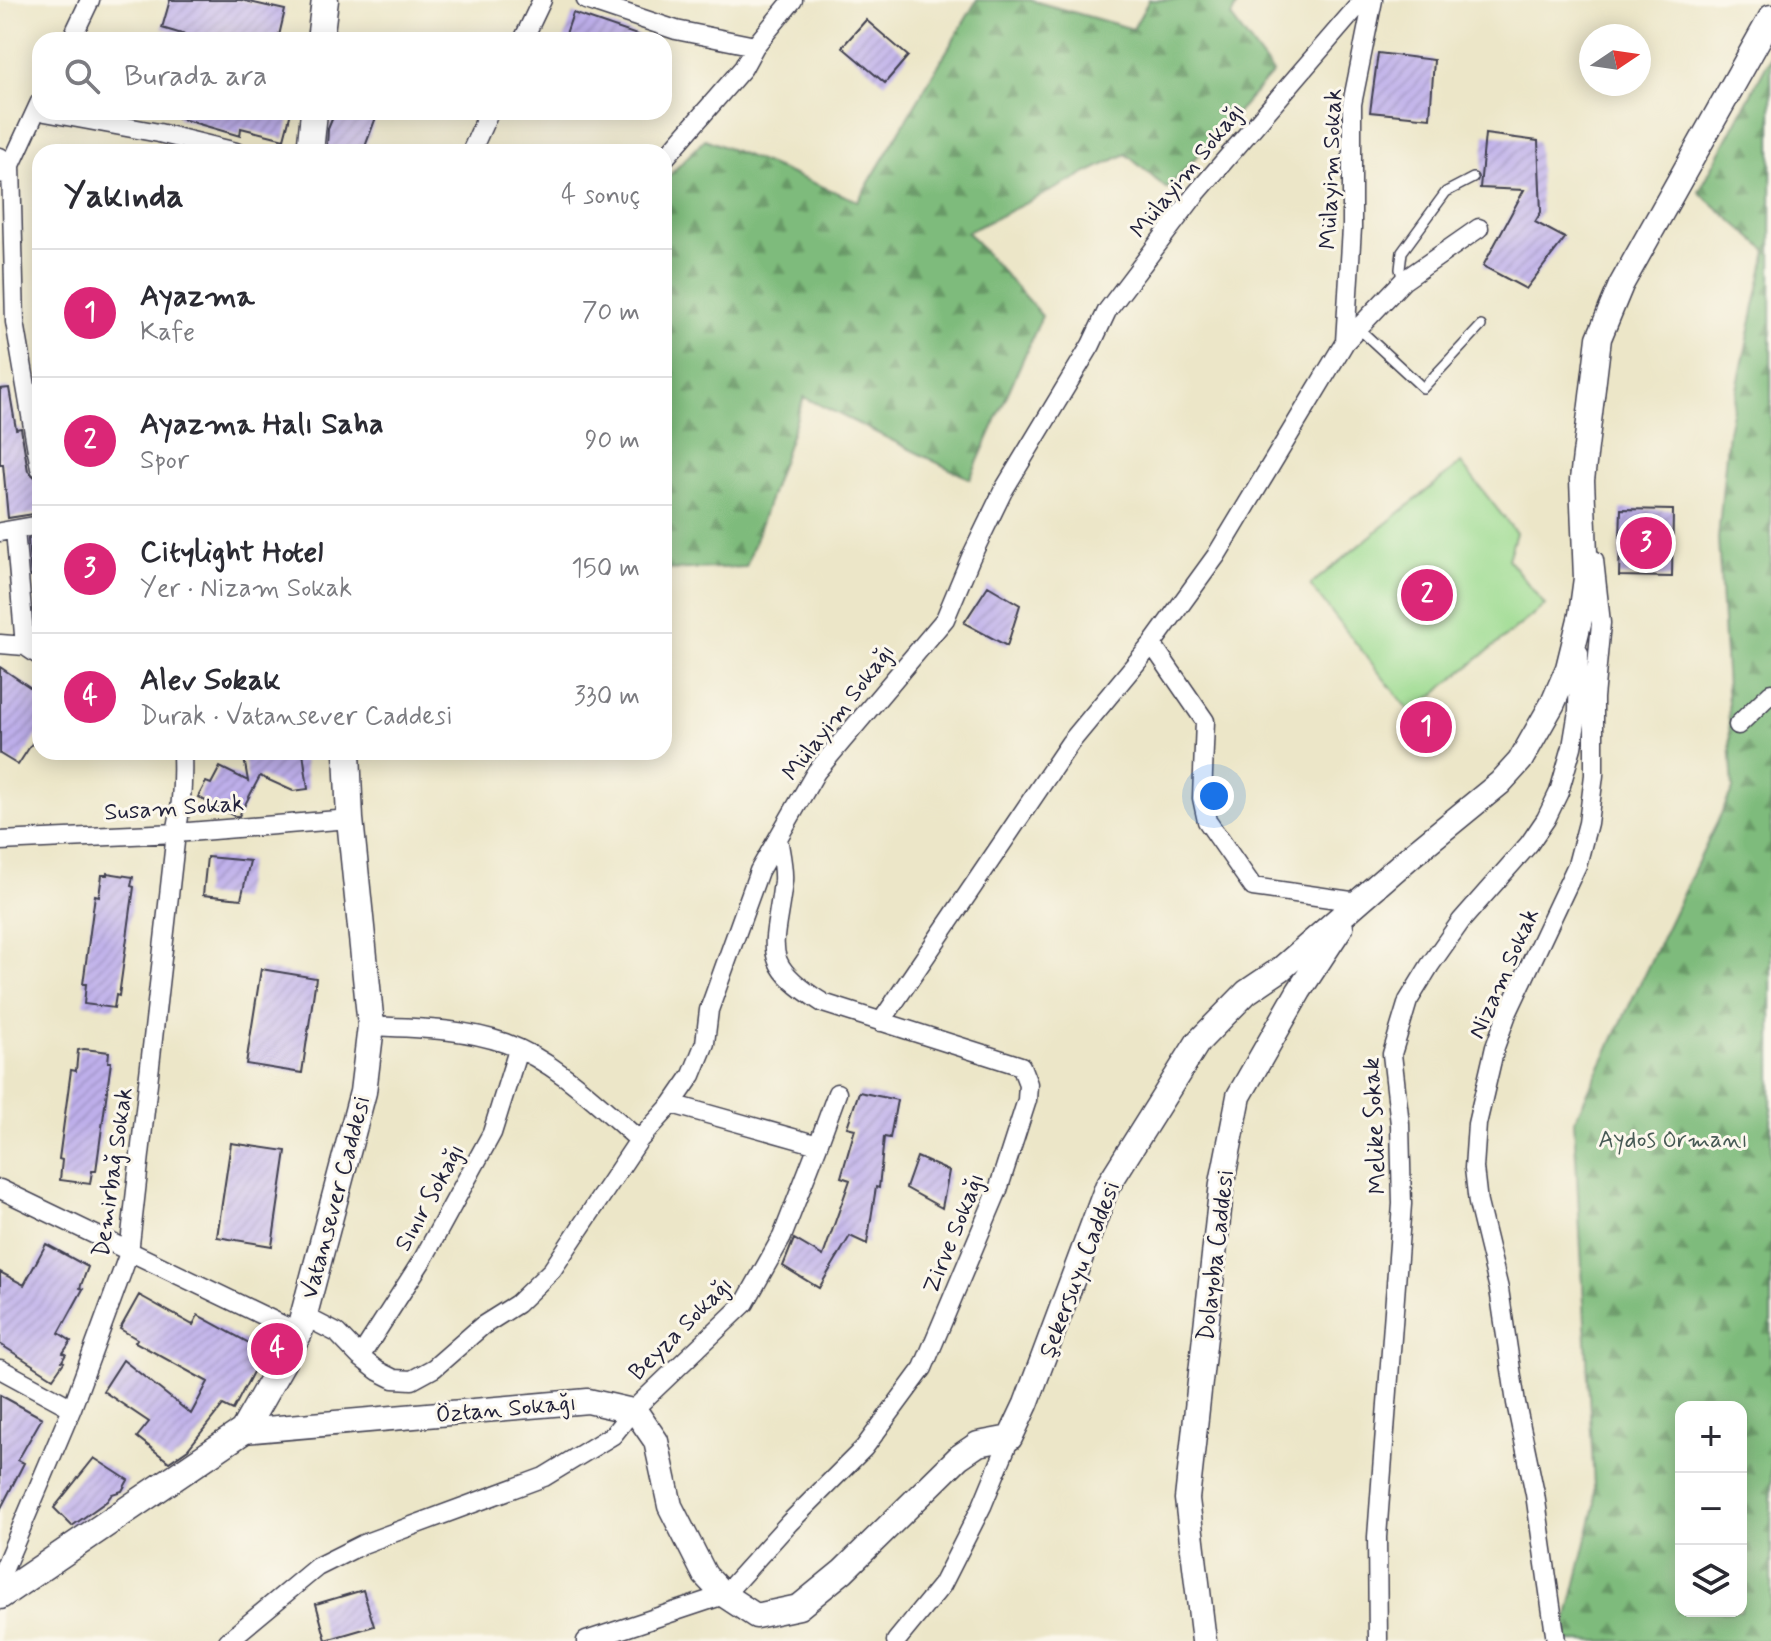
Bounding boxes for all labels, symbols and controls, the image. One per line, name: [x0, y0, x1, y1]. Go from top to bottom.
north arrow: [1579, 24, 1651, 96]
search box: [32, 32, 672, 120]
icon: search: [60, 54, 104, 98]
text: Burada ara: [124, 57, 267, 96]
street label: Mülayim Sokak: [1313, 88, 1350, 250]
street label: Mülayim Sokağı: [1124, 97, 1252, 245]
text: Yakında: [64, 174, 184, 219]
text: 4 sonuç: [561, 179, 640, 213]
text: Ayazma: [140, 277, 254, 316]
text: 1: [84, 296, 96, 330]
text: 70 m: [582, 296, 640, 330]
text: Kafe: [140, 316, 195, 350]
text: Ayazma Halı Saha: [140, 405, 384, 444]
text: 2: [84, 424, 96, 458]
text: 90 m: [585, 424, 640, 458]
text: Spor: [140, 444, 189, 478]
pin: 3: [1620, 513, 1672, 573]
text: Citylight Hotel: [140, 533, 323, 572]
text: 3: [84, 552, 96, 586]
text: 150 m: [571, 552, 640, 586]
pin: 2: [1401, 565, 1453, 625]
text: Yer · Nizam Sokak: [140, 572, 352, 606]
street label: Mülayim Sokağı: [776, 638, 902, 788]
text: Alev Sokak: [140, 661, 280, 700]
text: 4: [82, 680, 98, 714]
text: 330 m: [574, 680, 640, 714]
pin: 1: [1400, 697, 1452, 757]
text: Durak · Vatansever Caddesi: [140, 700, 453, 734]
your location: [1194, 776, 1234, 816]
street label: Susam Sokak: [103, 788, 245, 829]
street label: Nizam Sokak: [1462, 903, 1547, 1044]
street label: Melike Sokak: [1356, 1057, 1395, 1195]
street label: Demirbağ Sokak: [86, 1085, 141, 1259]
street label: Vatansever Caddesi: [294, 1092, 379, 1303]
park label: Aydos Ormanı: [1598, 1125, 1748, 1156]
street label: Sınır Sokağı: [388, 1138, 473, 1257]
street label: Dolayoba Caddesi: [1191, 1168, 1242, 1343]
street label: Zirve Sokağı: [916, 1169, 993, 1298]
street label: Şekersuyu Caddesi: [1032, 1177, 1128, 1362]
street label: Beyza Sokağı: [622, 1270, 740, 1388]
pin: 4: [251, 1319, 303, 1379]
street label: Öztan Sokağı: [435, 1388, 578, 1431]
map controls: [1675, 1401, 1747, 1617]
button: +: [1675, 1401, 1747, 1473]
button: −: [1675, 1473, 1747, 1545]
button: layers: [1675, 1545, 1747, 1617]

